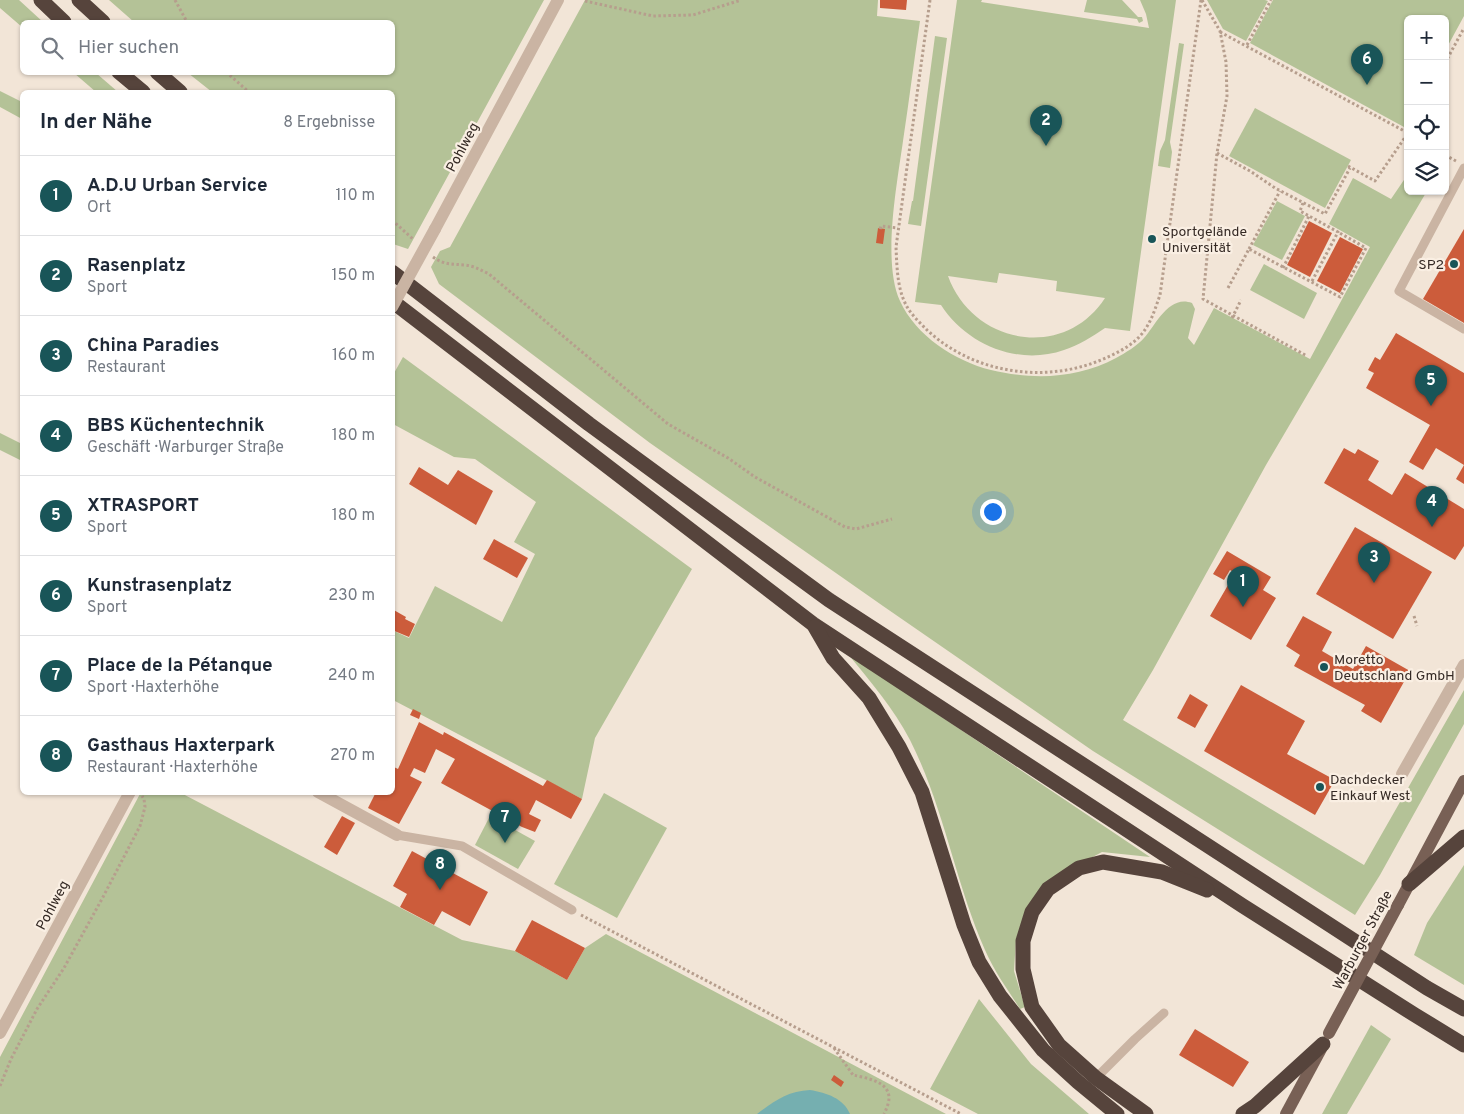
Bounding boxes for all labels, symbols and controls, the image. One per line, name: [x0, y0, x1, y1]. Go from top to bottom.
map controls: [1404, 15, 1449, 195]
button: +: [1404, 15, 1449, 60]
search box: [20, 20, 395, 75]
icon: search: [38, 34, 66, 62]
text: Hier suchen: [78, 36, 179, 60]
pin: 6: [1351, 44, 1383, 85]
button: −: [1404, 60, 1449, 105]
pin: 2: [1030, 105, 1062, 146]
button: locate: [1404, 105, 1449, 150]
text: In der Nähe: [40, 109, 152, 136]
text: 8 Ergebnisse: [283, 113, 375, 133]
street label: Pohlweg: [443, 120, 483, 175]
button: layers: [1404, 150, 1449, 195]
text: A.D.U Urban Service: [87, 174, 268, 198]
text: 1: [53, 186, 59, 206]
text: 110 m: [335, 186, 375, 206]
text: Ort: [87, 198, 111, 218]
place label: Sportgelände Universität: [1162, 224, 1247, 257]
marker: Sportgelände Universität: [1146, 233, 1158, 245]
text: Rasenplatz: [87, 254, 186, 278]
place label: SP2: [1418, 257, 1444, 274]
marker: SP2: [1448, 258, 1460, 270]
text: 2: [51, 266, 61, 286]
text: 150 m: [332, 266, 375, 286]
text: Sport: [87, 278, 127, 298]
text: China Paradies: [87, 334, 219, 358]
text: 3: [51, 346, 61, 366]
text: 160 m: [332, 346, 375, 366]
text: Restaurant: [87, 358, 166, 378]
pin: 5: [1415, 365, 1447, 406]
text: BBS Küchentechnik: [87, 414, 265, 438]
text: 4: [51, 426, 61, 446]
text: 180 m: [332, 426, 375, 446]
text: Geschäft · Warburger Straße: [87, 438, 284, 458]
pin: 4: [1416, 486, 1448, 527]
text: XTRASPORT: [87, 494, 199, 518]
your location: [980, 499, 1006, 525]
text: 5: [51, 506, 61, 526]
text: 180 m: [332, 506, 375, 526]
text: Sport: [87, 518, 127, 538]
pin: 3: [1358, 542, 1390, 583]
pin: 1: [1227, 566, 1259, 607]
text: Kunstrasenplatz: [87, 574, 232, 598]
text: 6: [51, 586, 61, 606]
text: 230 m: [328, 586, 375, 606]
text: Sport: [87, 598, 127, 618]
place label: Moretto Deutschland GmbH: [1334, 652, 1455, 685]
text: Place de la Pétanque: [87, 654, 273, 678]
marker: Moretto Deutschland GmbH: [1318, 661, 1330, 673]
text: 7: [52, 666, 60, 686]
text: 240 m: [328, 666, 375, 686]
text: Sport · Haxterhöhe: [87, 678, 219, 698]
text: Gasthaus Haxterpark: [87, 734, 275, 758]
text: 8: [51, 746, 61, 766]
text: 270 m: [330, 746, 375, 766]
text: Restaurant · Haxterhöhe: [87, 758, 258, 778]
place label: Dachdecker Einkauf West: [1330, 772, 1410, 805]
marker: Dachdecker Einkauf West: [1314, 781, 1326, 793]
pin: 7: [489, 802, 521, 843]
pin: 8: [424, 849, 456, 890]
street label: Pohlweg: [33, 878, 73, 933]
street label: Warburger Straße: [1330, 888, 1397, 993]

